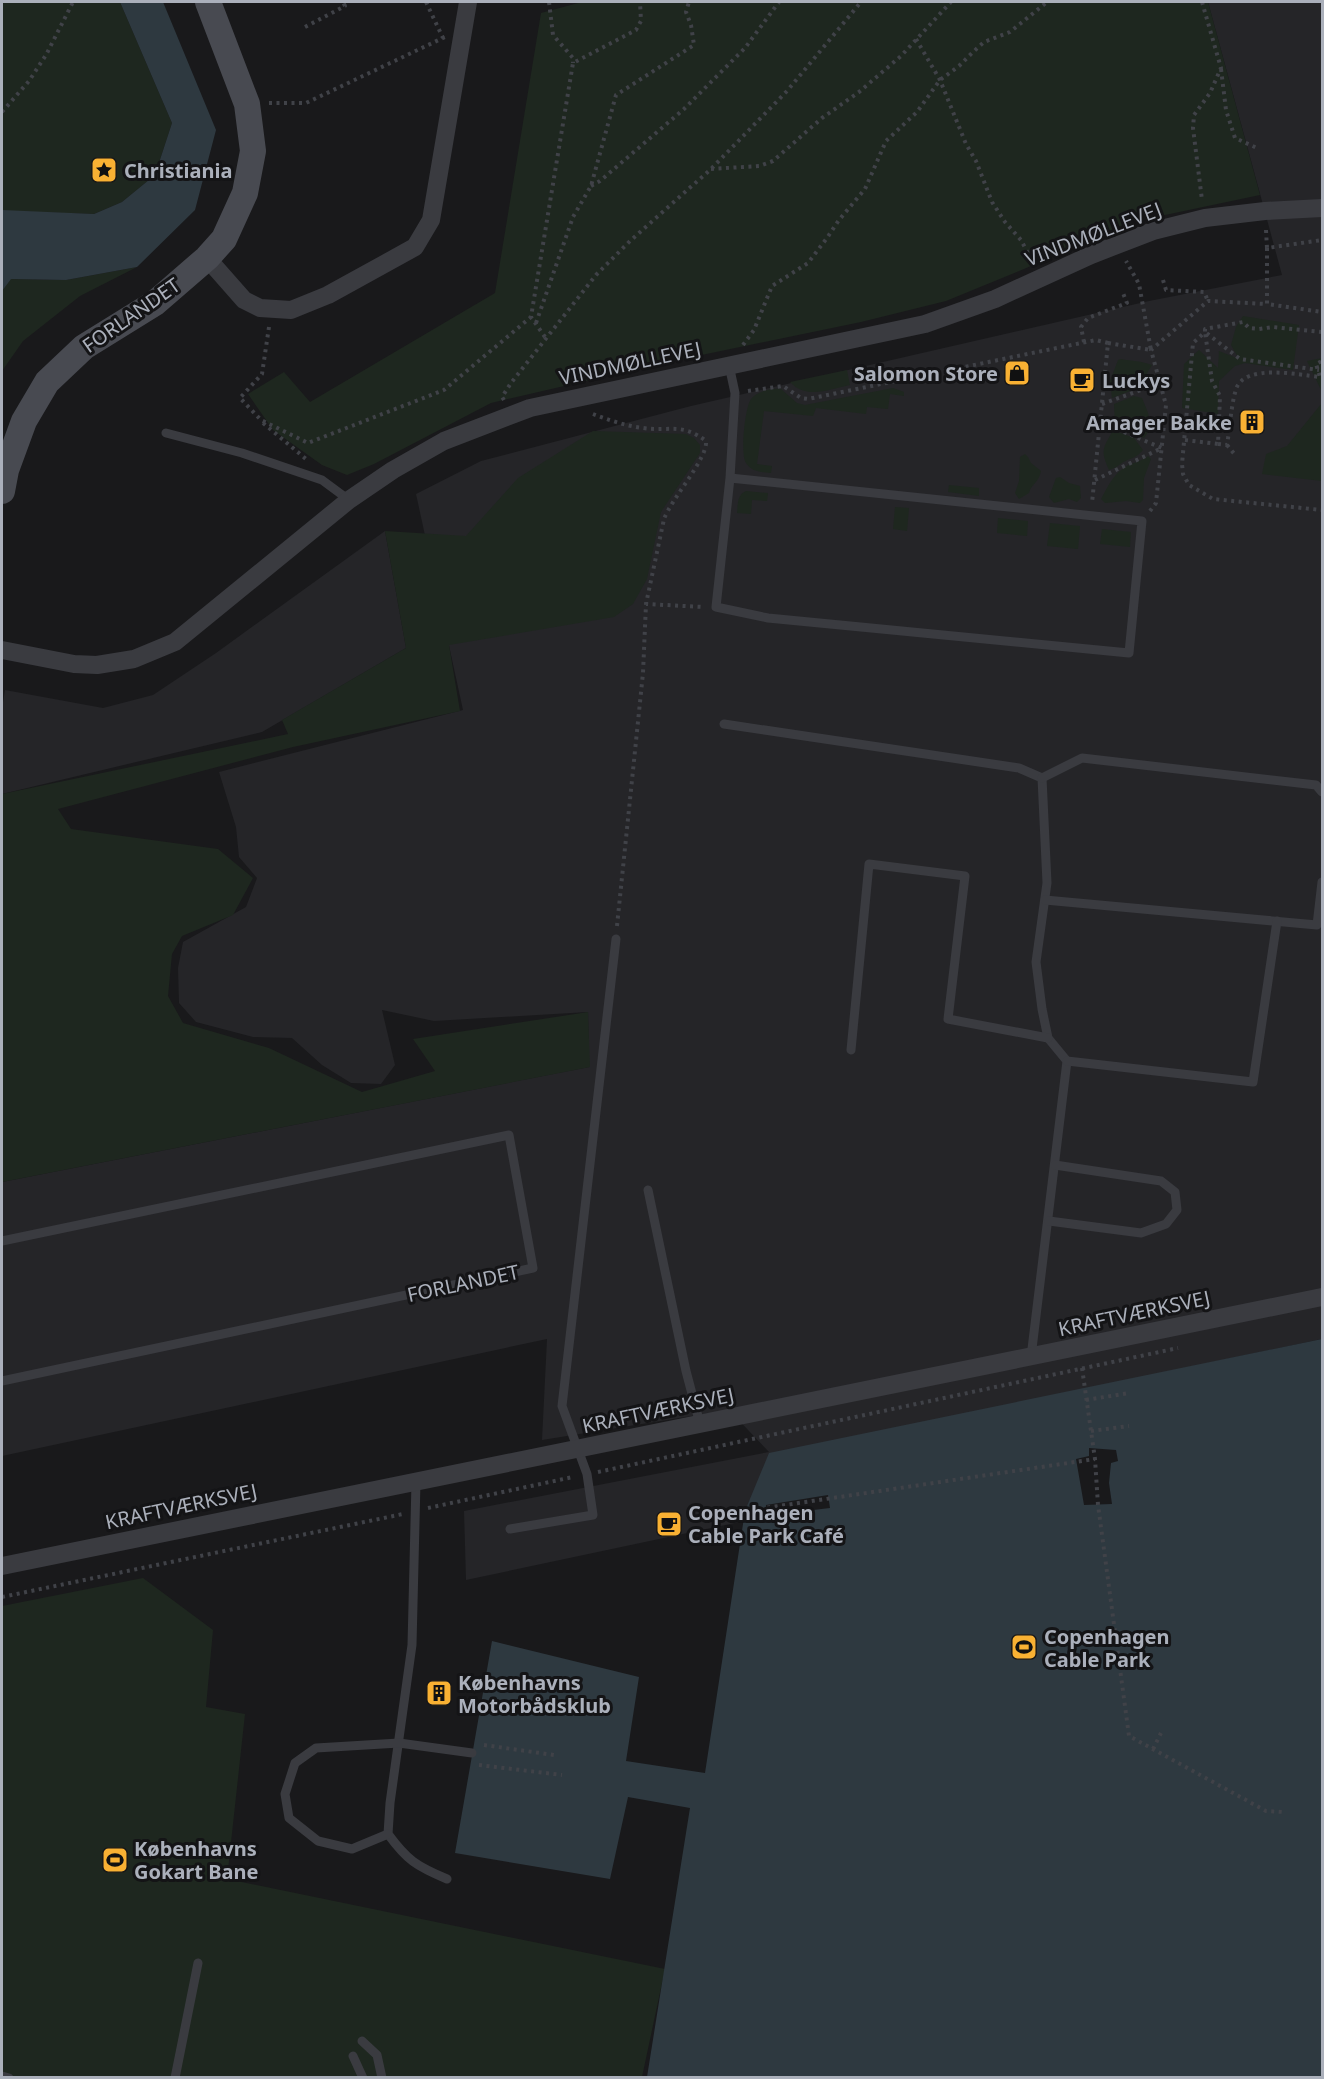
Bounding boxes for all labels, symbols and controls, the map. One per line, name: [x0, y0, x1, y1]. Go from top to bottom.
place icon: Christiania: [89, 155, 119, 185]
place label: Christiania: [124, 157, 232, 184]
street label: VINDMØLLEVEJ: [1021, 196, 1165, 272]
street label: FORLANDET: [77, 271, 185, 359]
street label: VINDMØLLEVEJ: [557, 335, 703, 391]
shop icon: Salomon Store: [1002, 358, 1032, 388]
place label: Salomon Store: [854, 360, 998, 387]
cafe icon: Luckys: [1067, 365, 1097, 395]
place label: Luckys: [1102, 367, 1170, 394]
building icon: Amager Bakke: [1237, 407, 1267, 437]
place label: Amager Bakke: [1086, 409, 1232, 436]
street label: FORLANDET: [405, 1258, 521, 1308]
street label: KRAFTVÆRKSVEJ: [1056, 1284, 1212, 1342]
street label: KRAFTVÆRKSVEJ: [580, 1381, 736, 1439]
street label: KRAFTVÆRKSVEJ: [103, 1477, 259, 1535]
place label: Copenhagen Cable Park Café: [688, 1499, 844, 1549]
cafe icon: Copenhagen Cable Park Café: [654, 1509, 684, 1539]
place label: Copenhagen Cable Park: [1044, 1623, 1169, 1673]
sports icon: Copenhagen Cable Park: [1009, 1632, 1039, 1662]
place label: Københavns Motorbådsklub: [458, 1669, 611, 1719]
building icon: Københavns Motorbådsklub: [424, 1678, 454, 1708]
place label: Københavns Gokart Bane: [134, 1835, 258, 1885]
sports icon: Københavns Gokart Bane: [100, 1845, 130, 1875]

